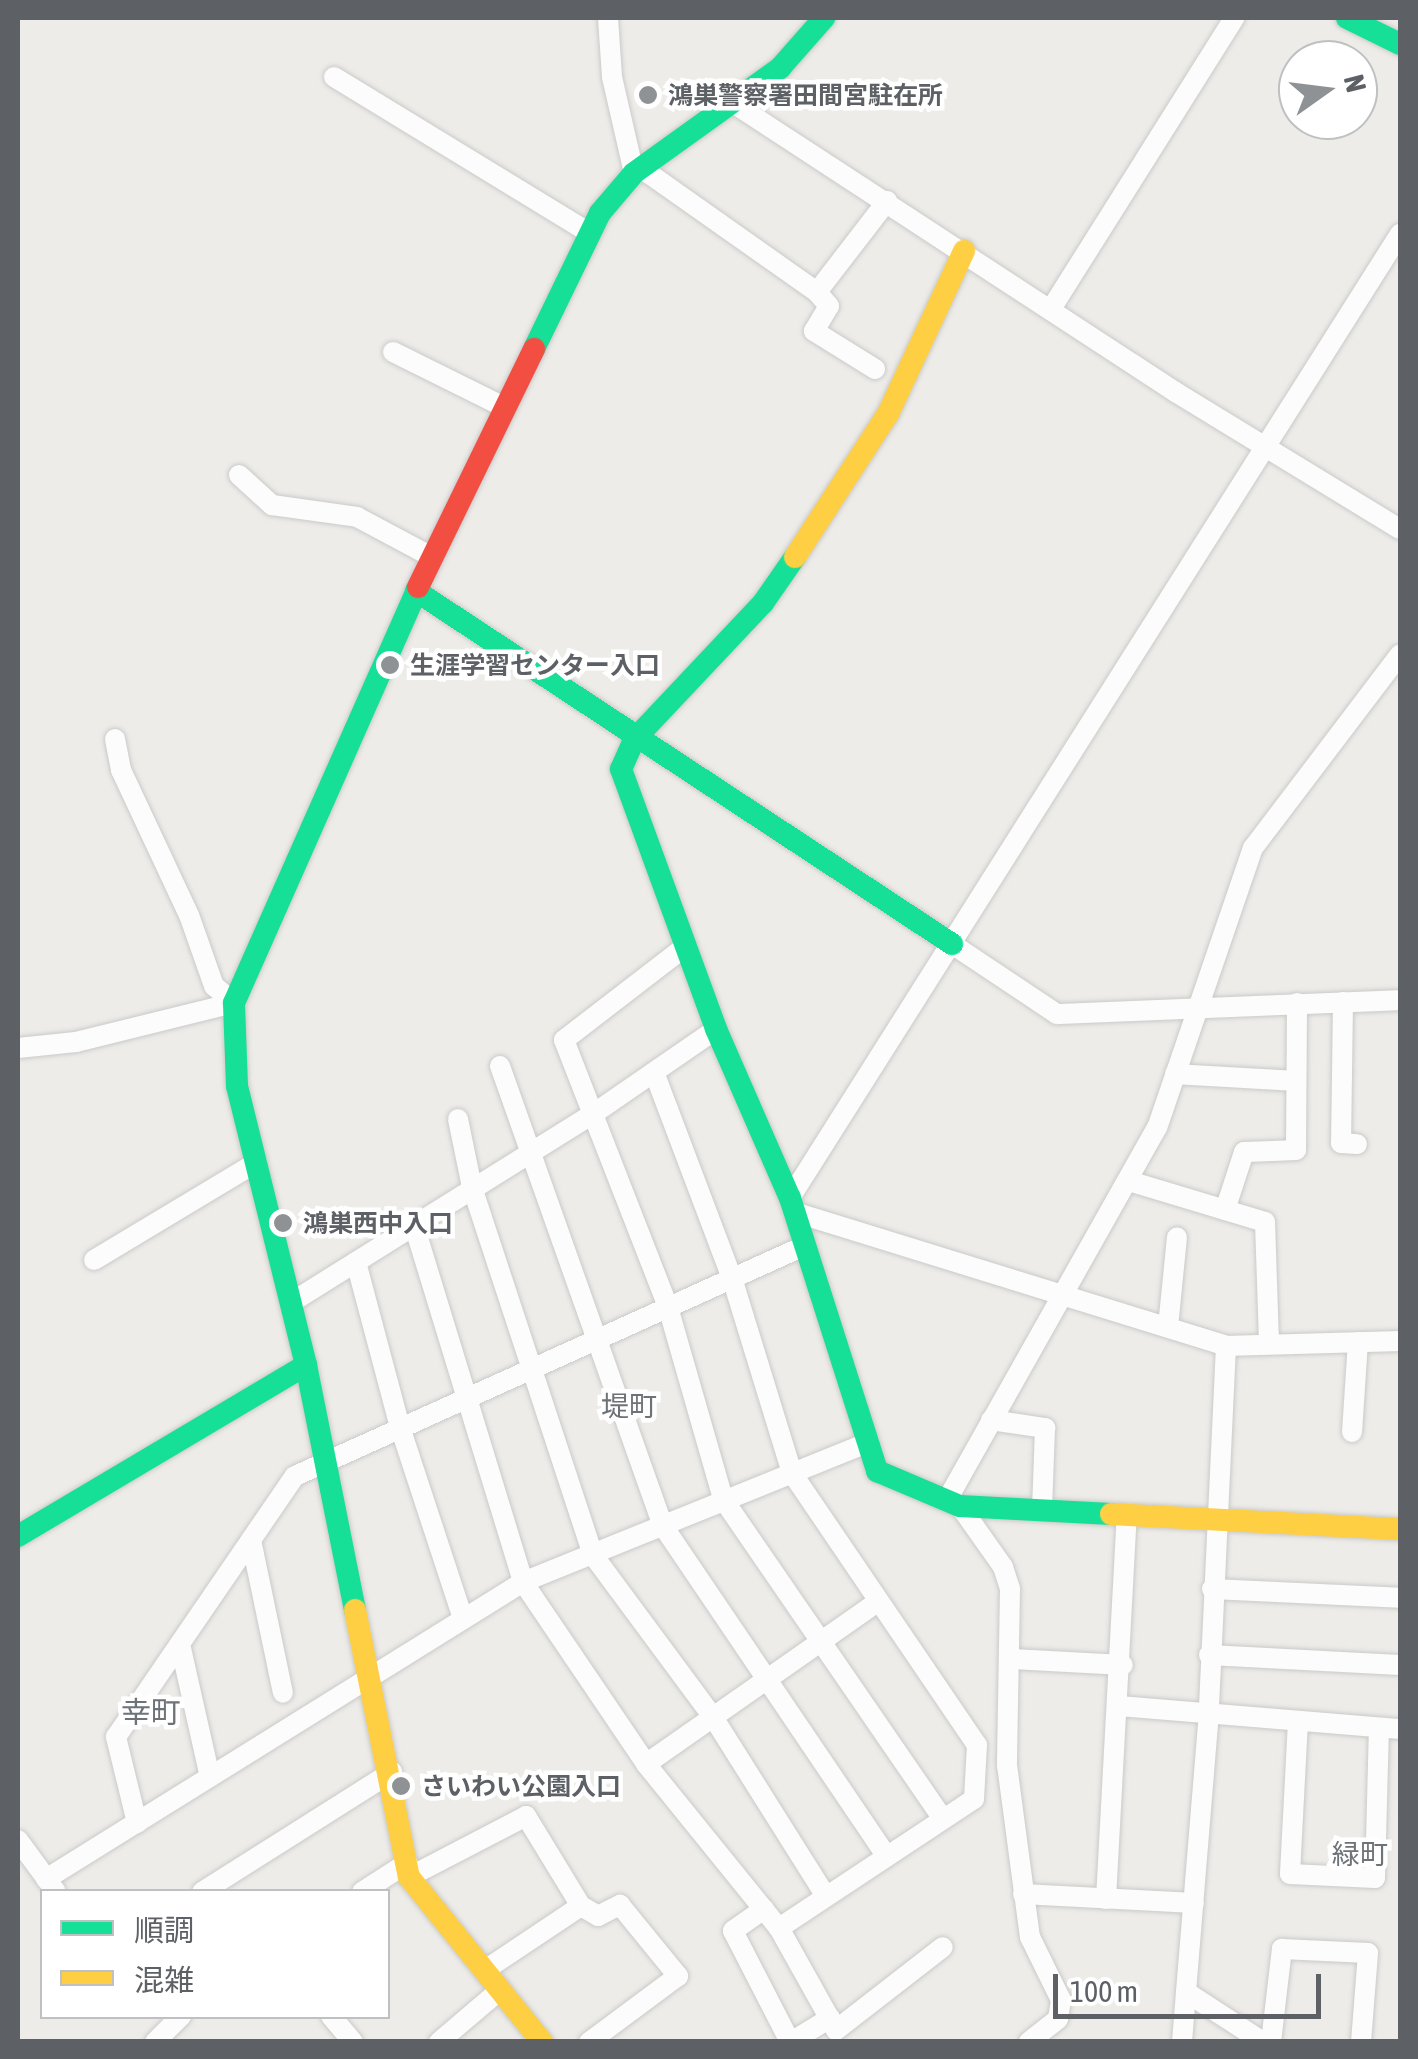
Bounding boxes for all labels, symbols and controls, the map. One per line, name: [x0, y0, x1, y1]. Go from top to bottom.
north arrow: [1278, 40, 1378, 140]
text: N: [1338, 71, 1373, 95]
place label: 鴻巣警察署田間宮駐在所: [668, 80, 943, 110]
marker: 鴻巣警察署田間宮駐在所: [637, 84, 659, 106]
place label: 生涯学習センター入口: [410, 650, 660, 680]
marker: 生涯学習センター入口: [379, 654, 401, 676]
place label: 鴻巣西中入口: [303, 1208, 453, 1238]
marker: 鴻巣西中入口: [272, 1212, 294, 1234]
district label: 堤町: [601, 1389, 657, 1423]
district label: 幸町: [121, 1694, 181, 1730]
place label: さいわい公園入口: [421, 1771, 621, 1801]
marker: さいわい公園入口: [390, 1775, 412, 1797]
district label: 緑町: [1332, 1837, 1388, 1871]
legend: [40, 1889, 390, 2019]
text: 順調: [134, 1913, 194, 1947]
scale bar: [1058, 1954, 1326, 2016]
text: 混雑: [134, 1963, 194, 1997]
text: 100 m: [1070, 1974, 1138, 2008]

